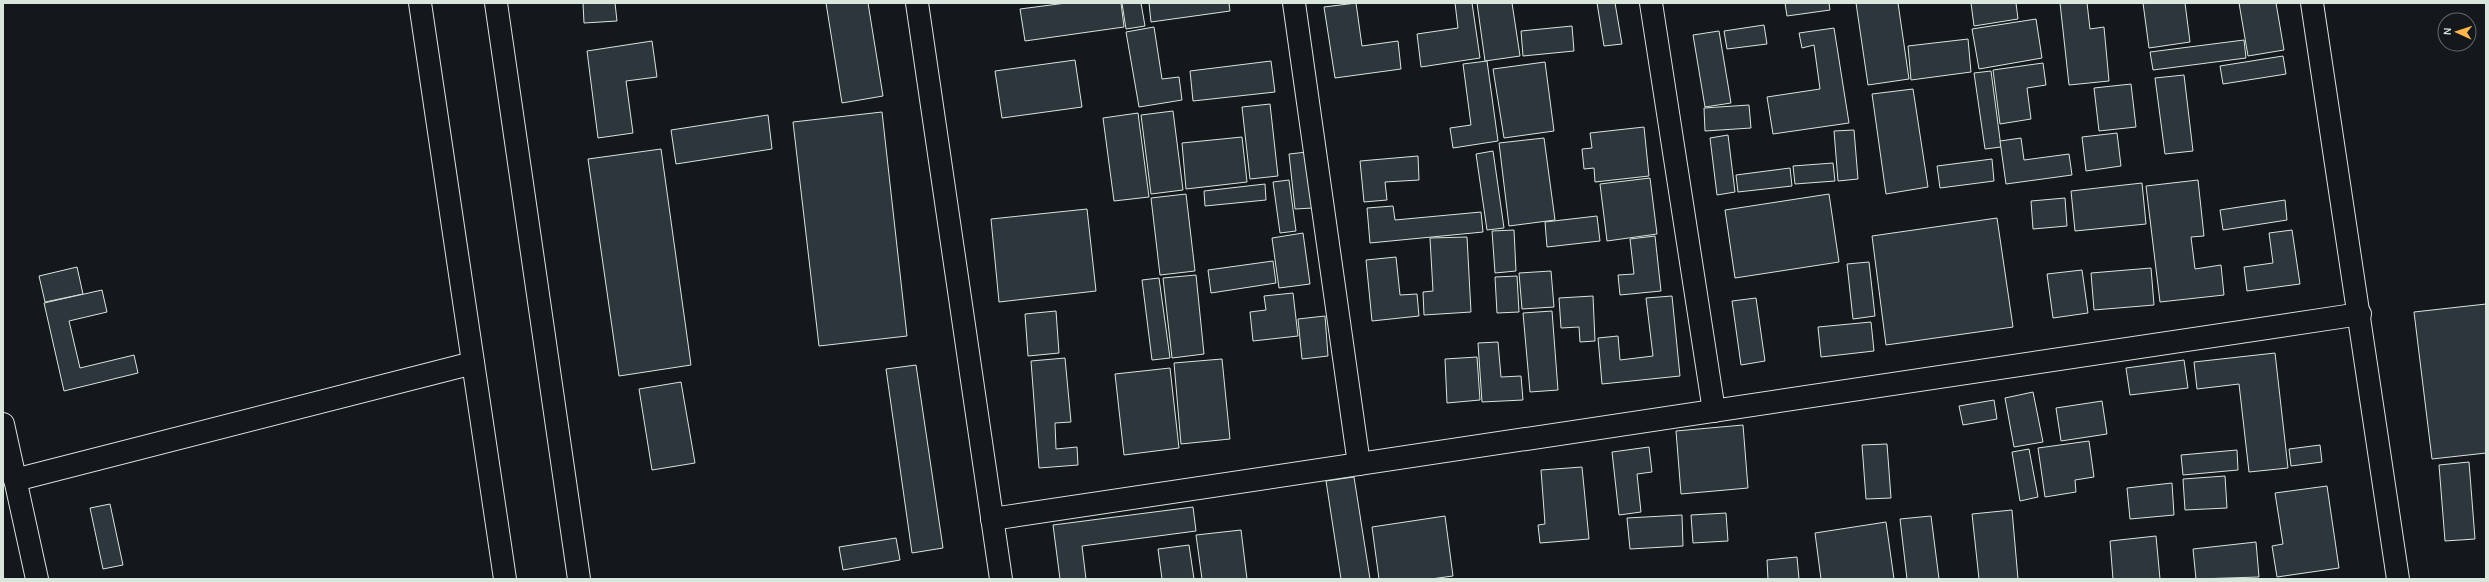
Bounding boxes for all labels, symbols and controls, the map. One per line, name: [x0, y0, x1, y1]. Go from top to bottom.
north arrow: [2437, 12, 2477, 52]
text: N: [2441, 27, 2454, 36]

